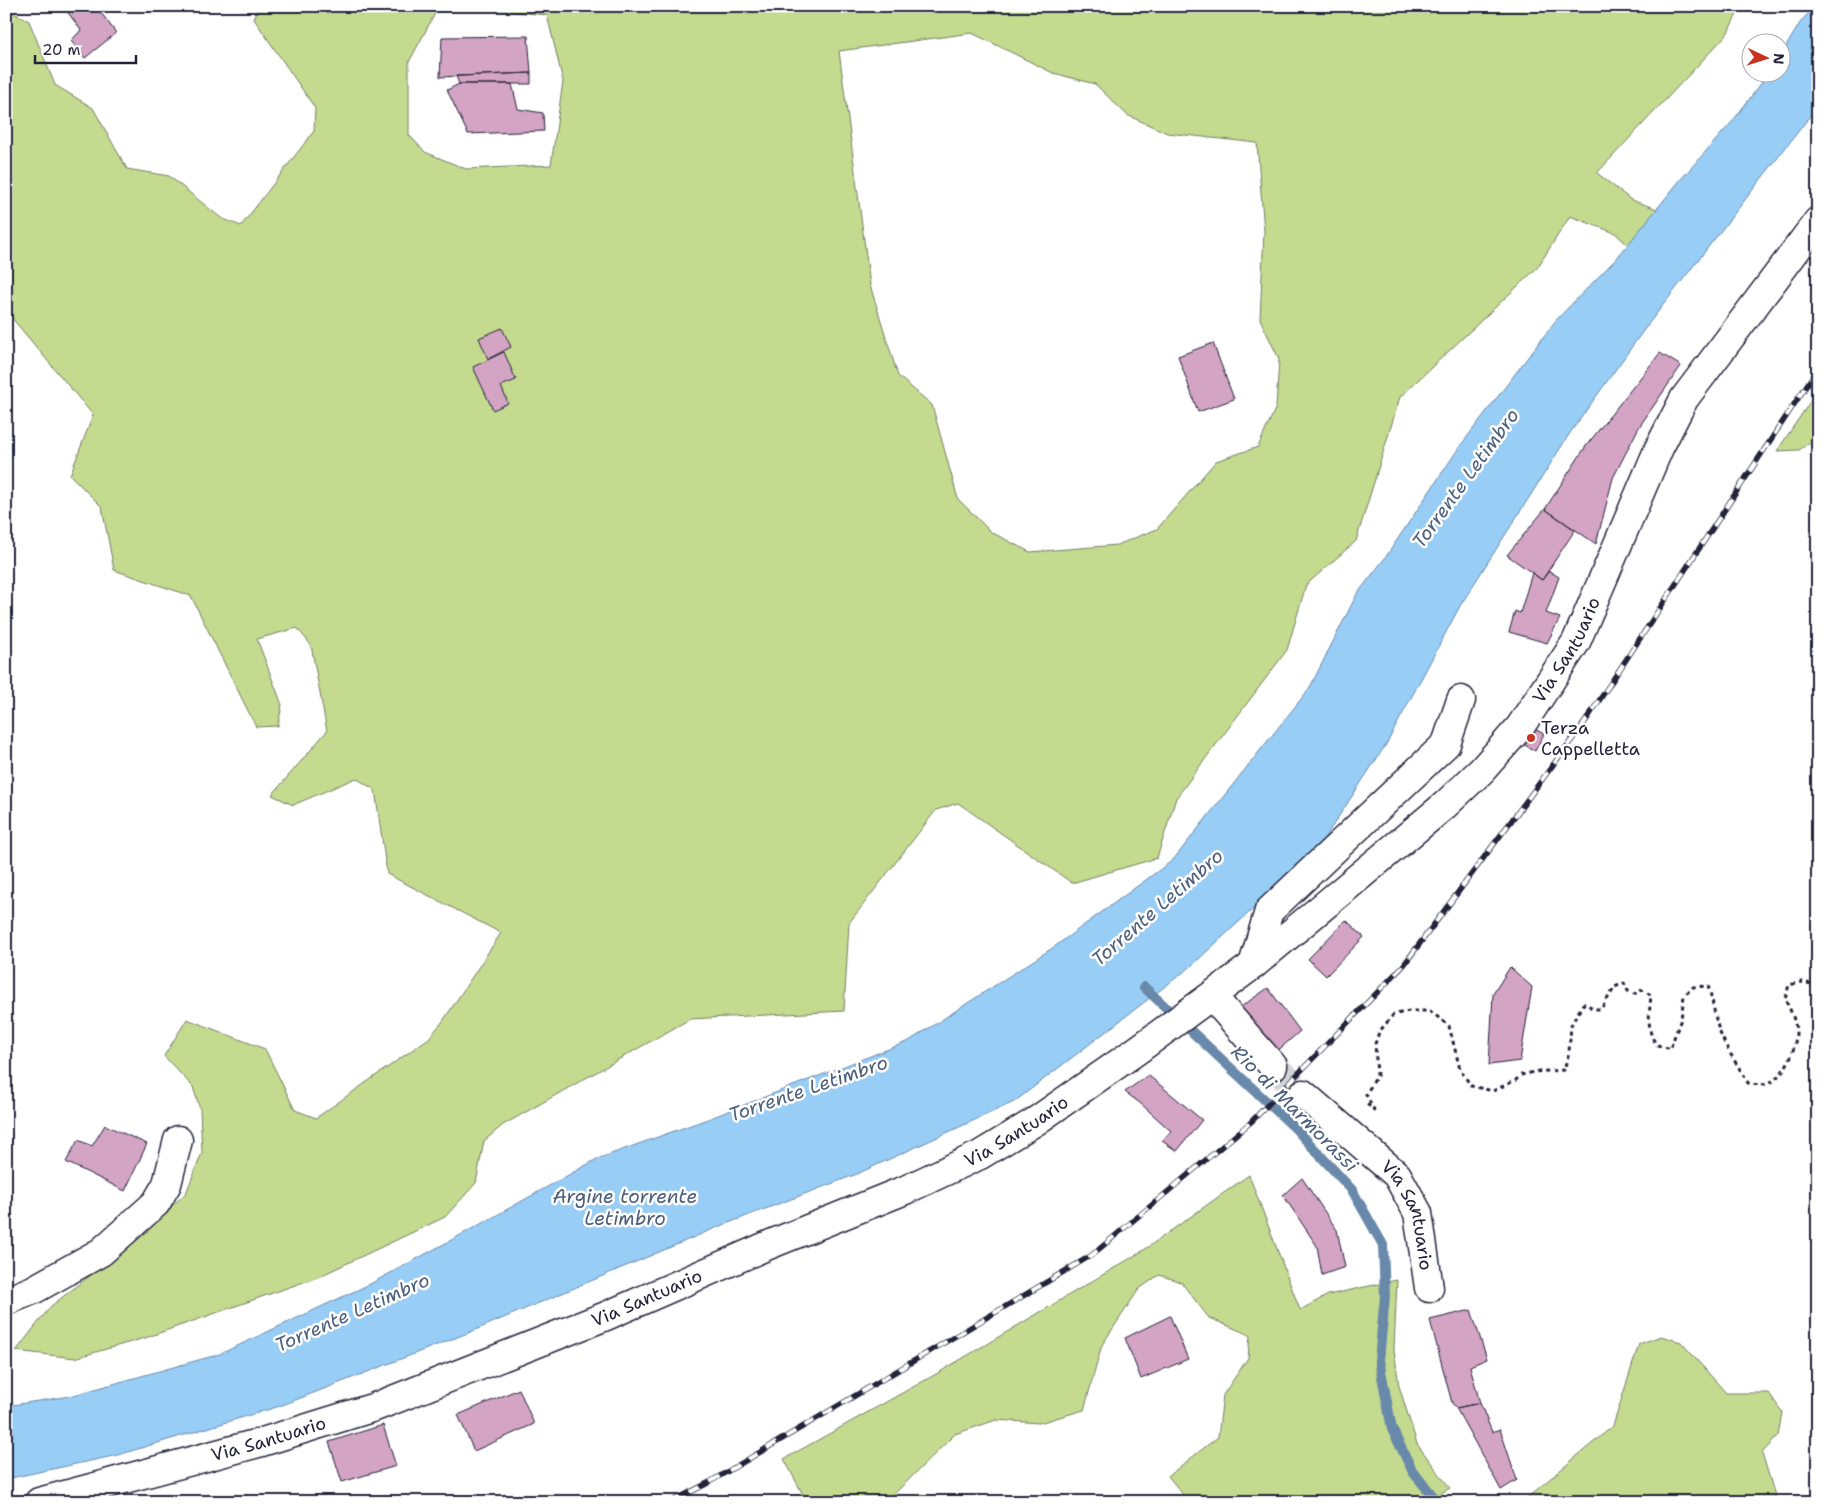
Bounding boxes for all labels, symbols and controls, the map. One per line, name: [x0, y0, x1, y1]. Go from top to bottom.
scale bar: [35, 32, 136, 64]
north arrow: [1742, 32, 1792, 82]
text: 20 m: [42, 40, 81, 60]
text: N: [1770, 53, 1788, 65]
water label: Torrente Letimbro: [1406, 404, 1525, 553]
street label: Via Santuario: [1527, 593, 1606, 708]
place label: Terza Cappelletta: [1541, 716, 1640, 761]
marker: Terza Cappelletta: [1525, 732, 1537, 744]
water label: Torrente Letimbro: [1086, 843, 1228, 971]
water label: Rio di Marmorassi: [1226, 1040, 1364, 1178]
water label: Torrente Letimbro: [725, 1050, 891, 1127]
street label: Via Santuario: [960, 1090, 1073, 1173]
street label: Via Santuario: [1376, 1155, 1438, 1272]
water label: Argine torrente Letimbro: [553, 1184, 697, 1231]
street label: Via Santuario: [588, 1264, 706, 1333]
water label: Torrente Letimbro: [271, 1267, 433, 1358]
street label: Via Santuario: [209, 1411, 329, 1467]

